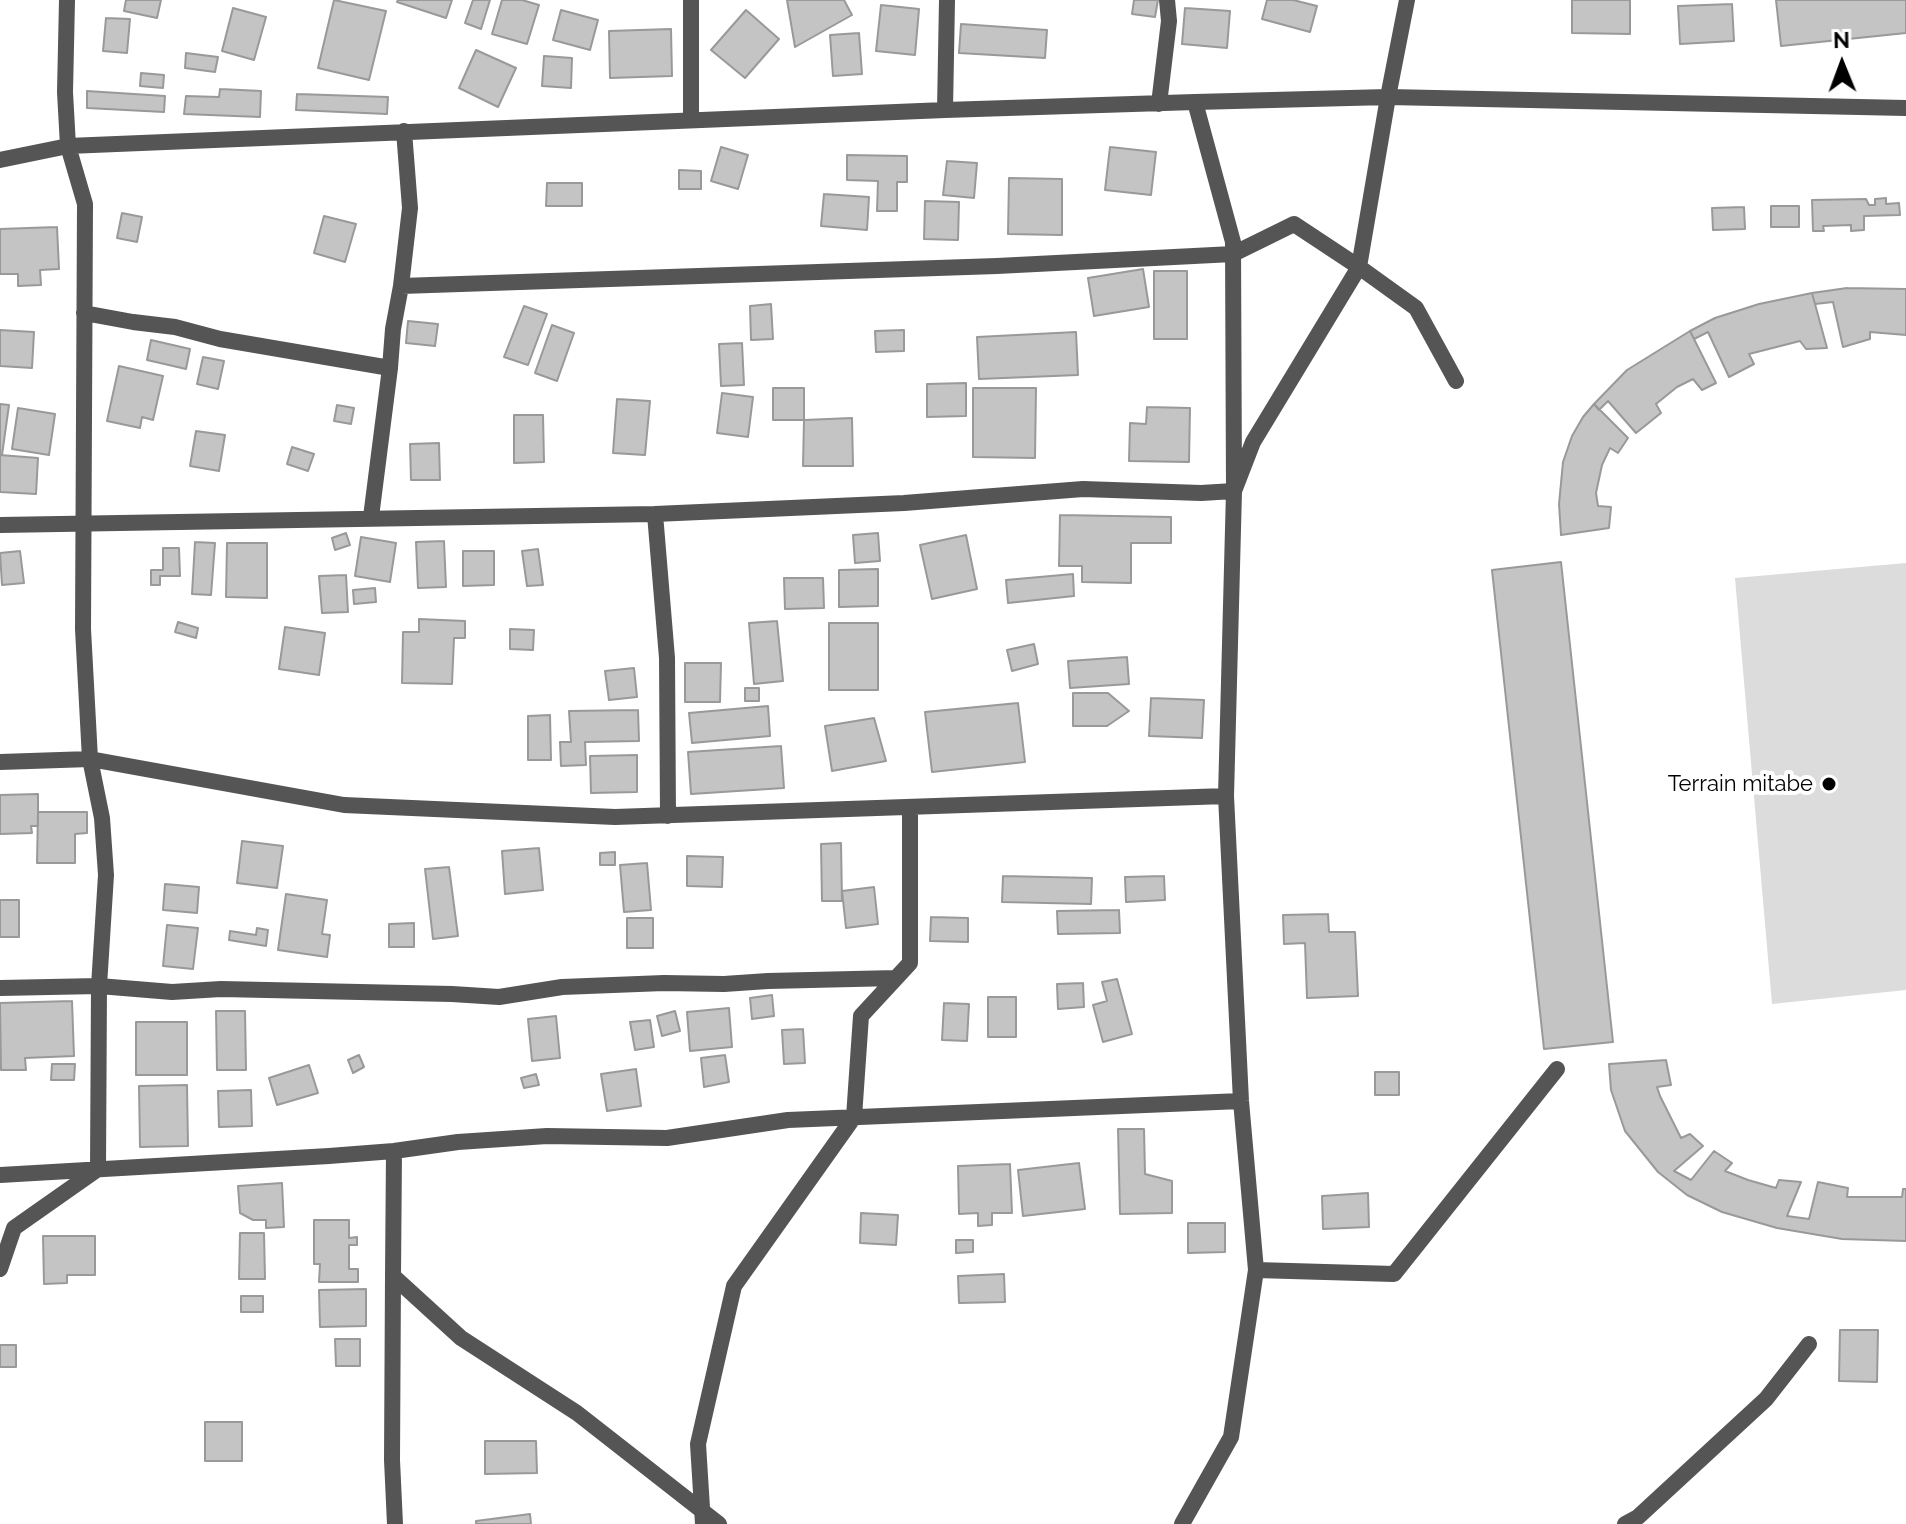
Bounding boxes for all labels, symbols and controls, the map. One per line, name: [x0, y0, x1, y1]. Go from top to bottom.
north arrow: [1802, 24, 1882, 104]
text: N: [1833, 27, 1850, 53]
place label: Terrain mitabe: [1668, 771, 1813, 797]
marker: Terrain mitabe: [1820, 775, 1838, 793]

